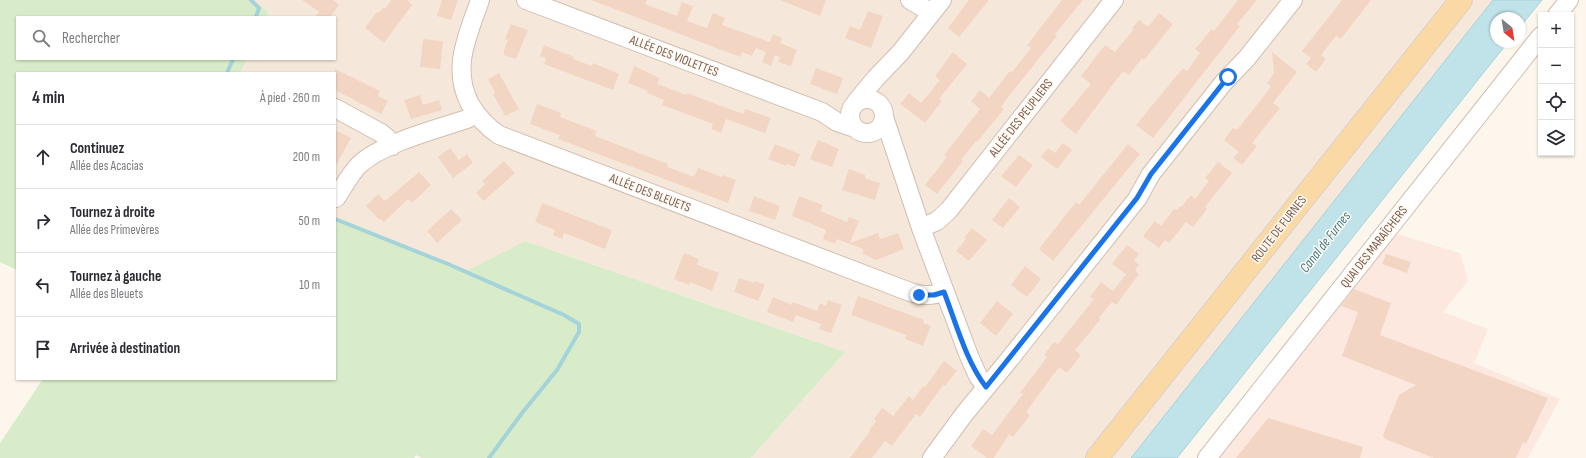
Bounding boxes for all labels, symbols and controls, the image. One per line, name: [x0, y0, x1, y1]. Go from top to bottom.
north arrow: [1490, 12, 1526, 48]
map controls: [1538, 12, 1574, 156]
button: +: [1538, 12, 1574, 48]
search box: [16, 16, 336, 60]
icon: search: [30, 27, 52, 49]
text: Rechercher: [62, 29, 120, 48]
street label: ALLÉE DES VIOLETTES: [626, 31, 721, 80]
button: −: [1538, 48, 1574, 84]
route start: [1219, 68, 1237, 86]
street label: ALLÉE DES PEUPLIERS: [985, 76, 1057, 161]
button: locate: [1538, 84, 1574, 120]
text: 4 min: [32, 88, 65, 108]
text: À pied · 260 m: [260, 90, 320, 106]
button: layers: [1538, 120, 1574, 156]
text: Continuez: [70, 139, 124, 158]
icon: ahead: [32, 146, 54, 168]
text: 200 m: [293, 149, 320, 165]
text: Allée des Acacias: [70, 158, 144, 174]
street label: ALLÉE DES BLEUETS: [606, 170, 693, 216]
street label: ROUTE DE FURNES: [1248, 192, 1310, 266]
street label: QUAI DES MARAÎCHERS: [1337, 202, 1411, 291]
text: Tournez à droite: [70, 203, 155, 222]
water label: Canal de Furnes: [1296, 208, 1354, 276]
icon: right: [32, 210, 54, 232]
text: 50 m: [299, 213, 320, 229]
text: Allée des Primevères: [70, 222, 159, 238]
text: Tournez à gauche: [70, 267, 161, 286]
icon: left: [32, 274, 54, 296]
text: 10 m: [299, 277, 320, 293]
text: Allée des Bleuets: [70, 286, 143, 302]
route end: [910, 286, 928, 304]
icon: arrive: [32, 338, 54, 360]
text: Arrivée à destination: [70, 339, 180, 358]

